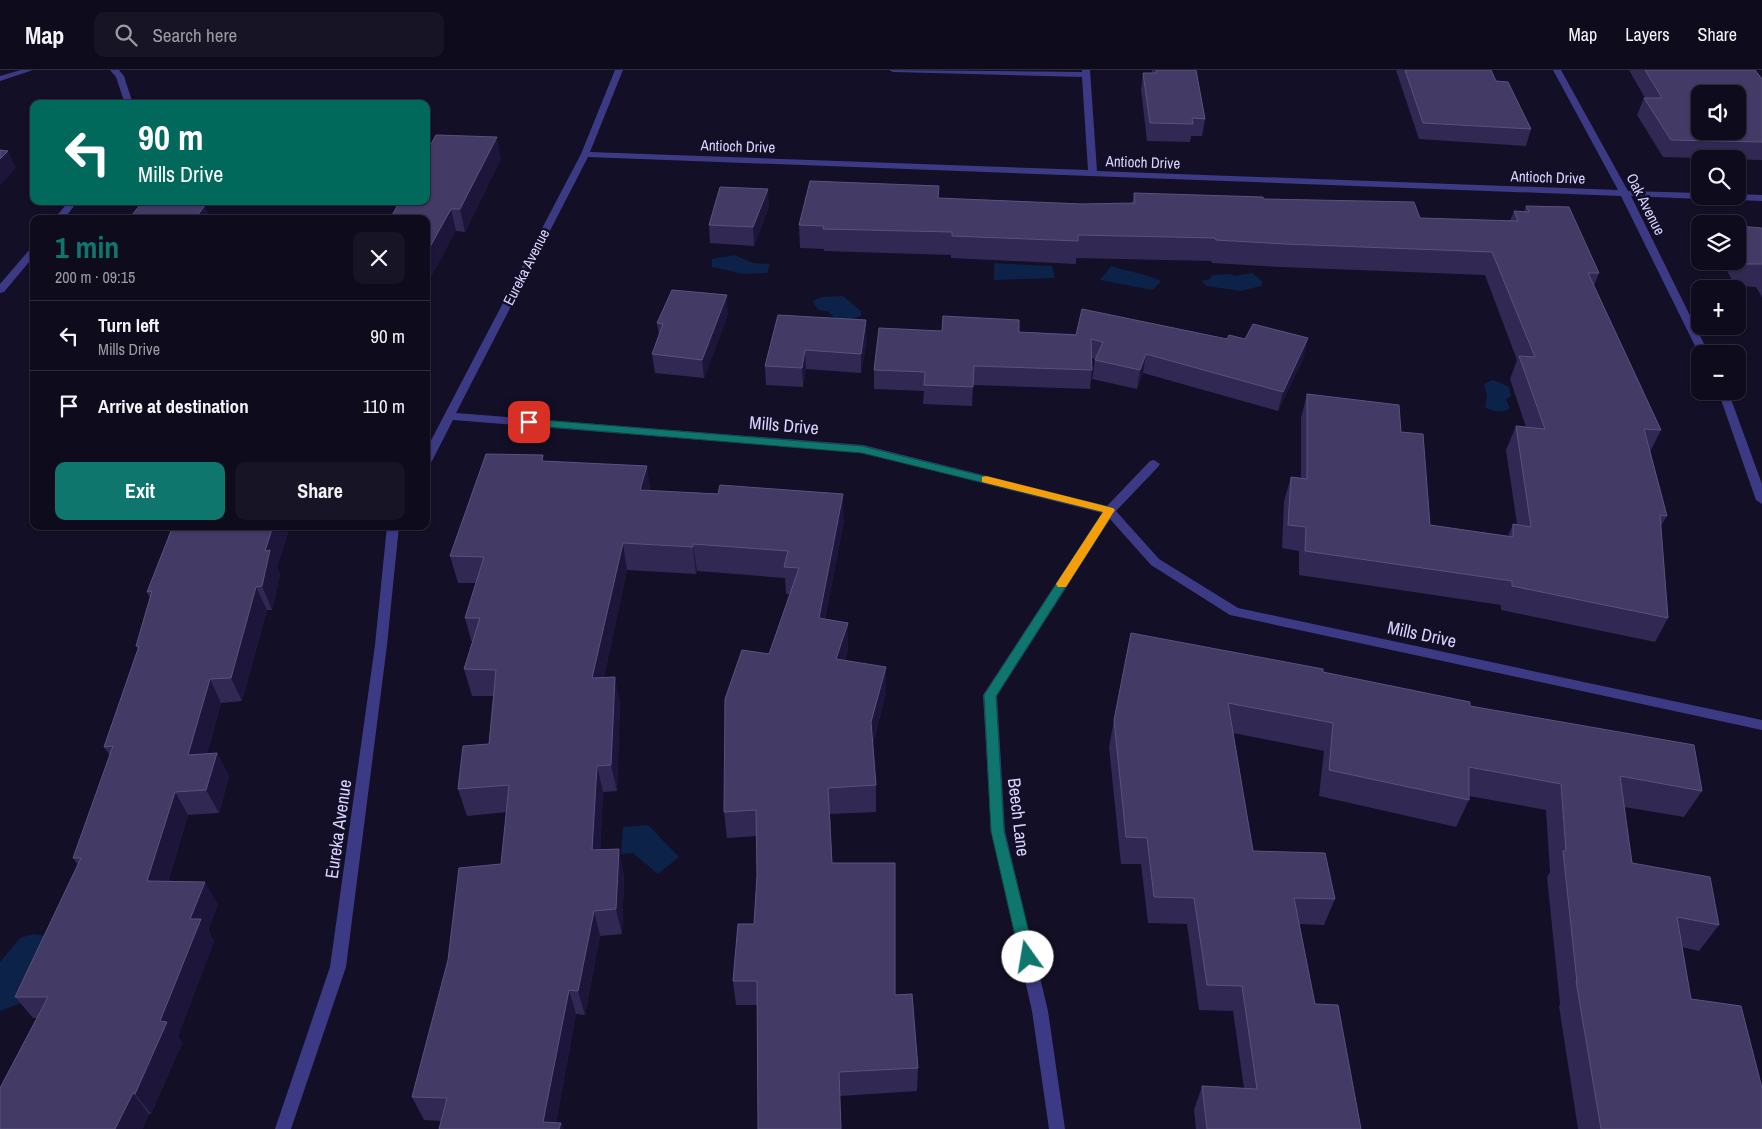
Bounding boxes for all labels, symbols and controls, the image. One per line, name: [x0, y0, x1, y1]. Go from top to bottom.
search box: [94, 12, 444, 57]
text: Map: [25, 19, 64, 51]
icon: search: [112, 21, 140, 49]
text: Search here: [152, 22, 237, 48]
text: Map: [1569, 22, 1597, 47]
text: Layers: [1625, 22, 1670, 47]
text: Share: [1698, 22, 1737, 47]
map controls: [1691, 85, 1746, 400]
button: sound: [1691, 85, 1746, 140]
text: 90 m: [138, 114, 203, 161]
icon: left: [55, 120, 120, 185]
street label: Antioch Drive: [699, 134, 776, 158]
street label: Antioch Drive: [1104, 150, 1181, 174]
button: search: [1691, 150, 1746, 205]
text: Mills Drive: [138, 159, 223, 189]
street label: Antioch Drive: [1509, 165, 1586, 189]
street label: Oak Avenue: [1621, 169, 1671, 239]
button: layers: [1691, 215, 1746, 270]
street label: Eureka Avenue: [498, 225, 554, 309]
text: 1 min: [55, 227, 119, 267]
button: close: [353, 232, 405, 284]
text: 200 m · 09:15: [55, 266, 135, 288]
button: +: [1691, 280, 1746, 335]
text: Turn left: [98, 312, 159, 338]
icon: left: [55, 322, 83, 350]
text: 90 m: [370, 323, 405, 349]
text: Mills Drive: [98, 338, 160, 360]
button: −: [1691, 345, 1746, 400]
icon: arrive: [55, 392, 83, 420]
text: Arrive at destination: [98, 393, 249, 419]
text: 110 m: [363, 393, 405, 419]
pin: [508, 401, 550, 443]
icon: arrive: [515, 408, 543, 436]
street label: Mills Drive: [748, 410, 820, 440]
button: Exit: [55, 462, 225, 520]
button: Share: [235, 462, 405, 520]
street label: Mills Drive: [1385, 615, 1459, 653]
street label: Beech Lane: [1002, 776, 1036, 858]
street label: Eureka Avenue: [319, 778, 357, 880]
position arrow: [1001, 930, 1053, 982]

